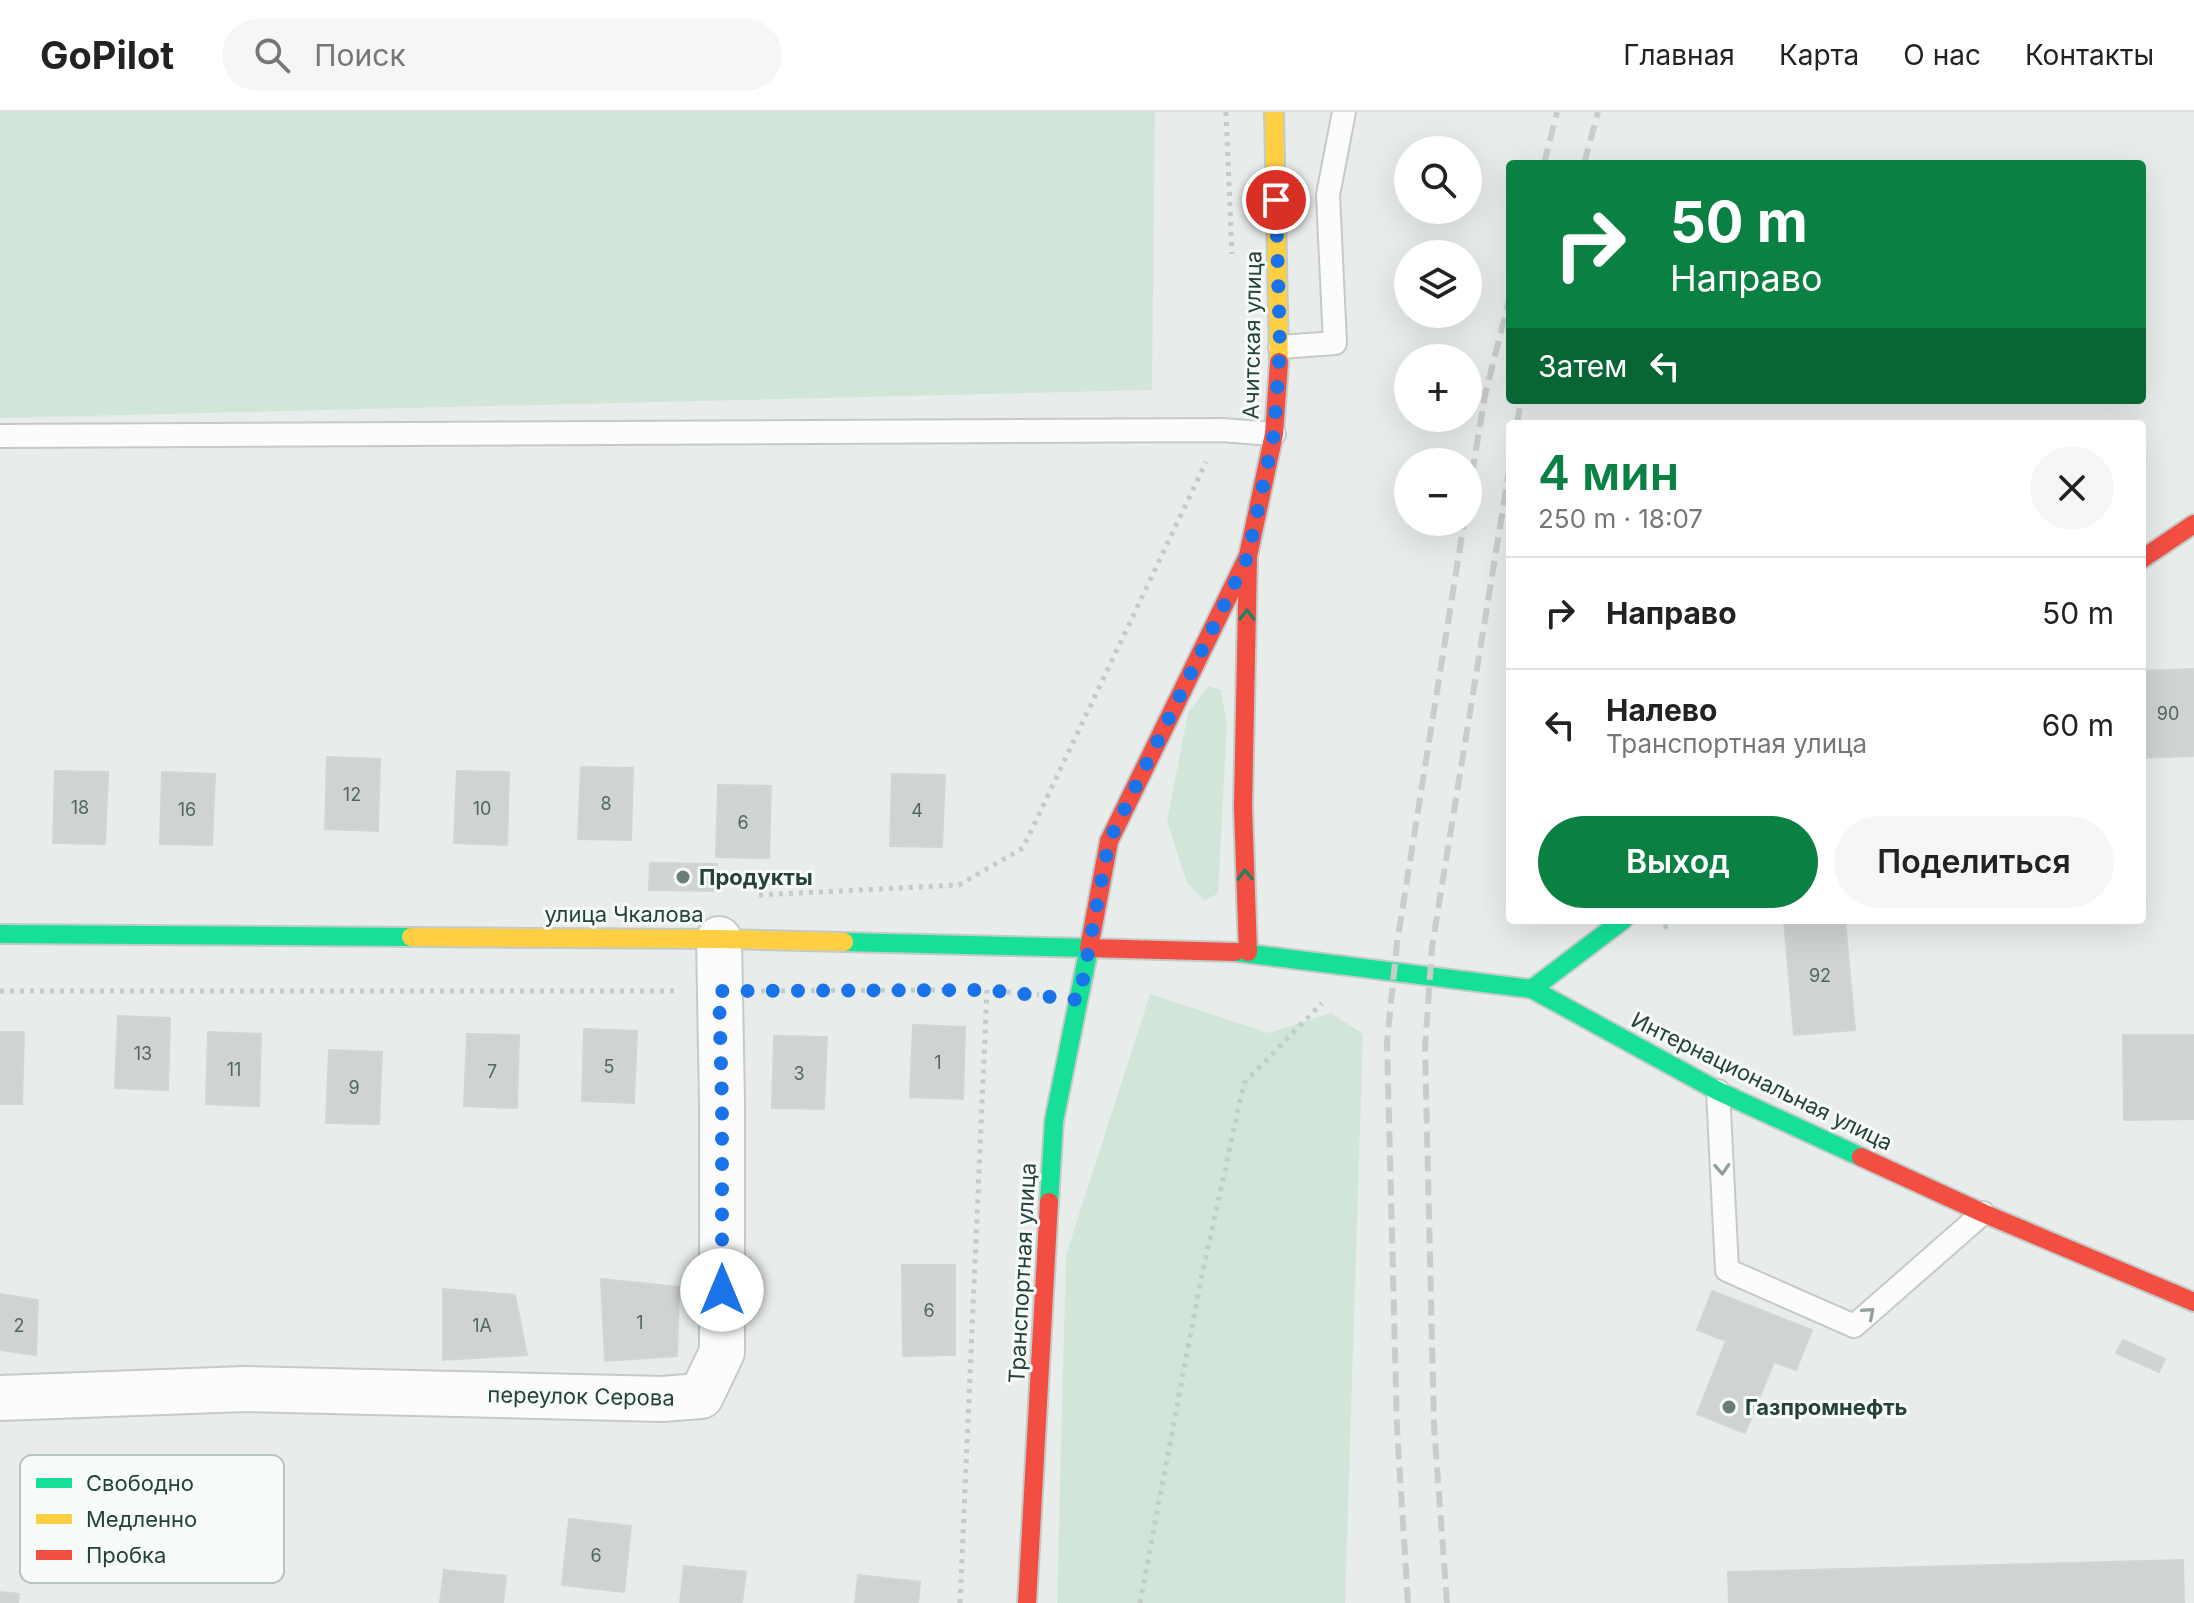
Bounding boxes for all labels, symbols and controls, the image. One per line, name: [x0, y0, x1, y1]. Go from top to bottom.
search box: [222, 19, 782, 91]
text: GoPilot: [40, 32, 174, 78]
icon: search: [250, 33, 294, 77]
text: Поиск: [314, 37, 406, 73]
text: Главная: [1623, 38, 1735, 72]
text: Карта: [1779, 38, 1859, 72]
text: О нас: [1903, 38, 1981, 72]
text: Контакты: [2025, 38, 2154, 72]
map controls: [1394, 136, 1482, 536]
button: search: [1394, 136, 1482, 224]
pin: [1242, 166, 1310, 234]
icon: arrive: [1254, 178, 1298, 222]
text: 50 m: [1670, 188, 1808, 256]
icon: right: [1538, 192, 1642, 296]
button: layers: [1394, 240, 1482, 328]
street label: Ачитская улица: [1238, 251, 1266, 419]
text: Направо: [1670, 256, 1823, 300]
button: +: [1394, 344, 1482, 432]
icon: left: [1643, 344, 1687, 388]
text: Затем: [1538, 348, 1627, 384]
text: 4 мин: [1538, 443, 1679, 502]
button: close: [2030, 446, 2114, 530]
button: −: [1394, 448, 1482, 536]
text: 250 m · 18:07: [1538, 503, 1703, 534]
icon: right: [1538, 591, 1582, 635]
text: Направо: [1606, 595, 1737, 631]
text: 50 m: [2042, 595, 2114, 631]
one-way arrow: [1238, 608, 1256, 621]
text: Налево: [1606, 692, 1718, 728]
icon: left: [1538, 703, 1582, 747]
house number: 90: [2157, 703, 2179, 724]
text: 60 m: [2042, 707, 2114, 743]
text: Транспортная улица: [1606, 728, 1867, 759]
house number: 12: [343, 784, 361, 805]
house number: 8: [600, 793, 612, 814]
house number: 18: [71, 797, 89, 818]
house number: 10: [473, 798, 491, 819]
house number: 16: [178, 799, 196, 820]
house number: 4: [911, 800, 923, 821]
house number: 6: [737, 812, 749, 833]
button: Выход: [1538, 816, 1818, 908]
button: Поделиться: [1834, 816, 2114, 908]
place label: Продукты: [699, 864, 813, 890]
marker: Продукты: [674, 868, 692, 886]
one-way arrow: [1237, 868, 1254, 881]
street label: улица Чкалова: [544, 901, 704, 927]
house number: 92: [1809, 965, 1831, 986]
street label: Интернациональная улица: [1627, 1006, 1897, 1156]
house number: 13: [134, 1043, 152, 1064]
house number: 1: [934, 1052, 942, 1073]
house number: 5: [604, 1056, 614, 1077]
house number: 11: [227, 1059, 241, 1080]
house number: 7: [487, 1061, 497, 1082]
house number: 3: [793, 1063, 805, 1084]
house number: 9: [348, 1077, 360, 1098]
street label: Транспортная улица: [1003, 1162, 1041, 1384]
one-way arrow: [1713, 1163, 1730, 1176]
position arrow: [680, 1248, 764, 1332]
house number: 6: [923, 1300, 935, 1321]
one-way arrow: [1860, 1309, 1875, 1323]
house number: 1: [636, 1312, 644, 1333]
house number: 2: [14, 1315, 24, 1336]
house number: 1А: [472, 1315, 492, 1336]
street label: переулок Серова: [487, 1381, 675, 1411]
place label: Газпромнефть: [1745, 1394, 1908, 1420]
marker: Газпромнефть: [1720, 1398, 1738, 1416]
legend: [20, 1455, 284, 1583]
text: Свободно: [86, 1470, 194, 1496]
text: Медленно: [86, 1506, 197, 1532]
text: Пробка: [86, 1542, 166, 1568]
house number: 6: [590, 1545, 602, 1566]

